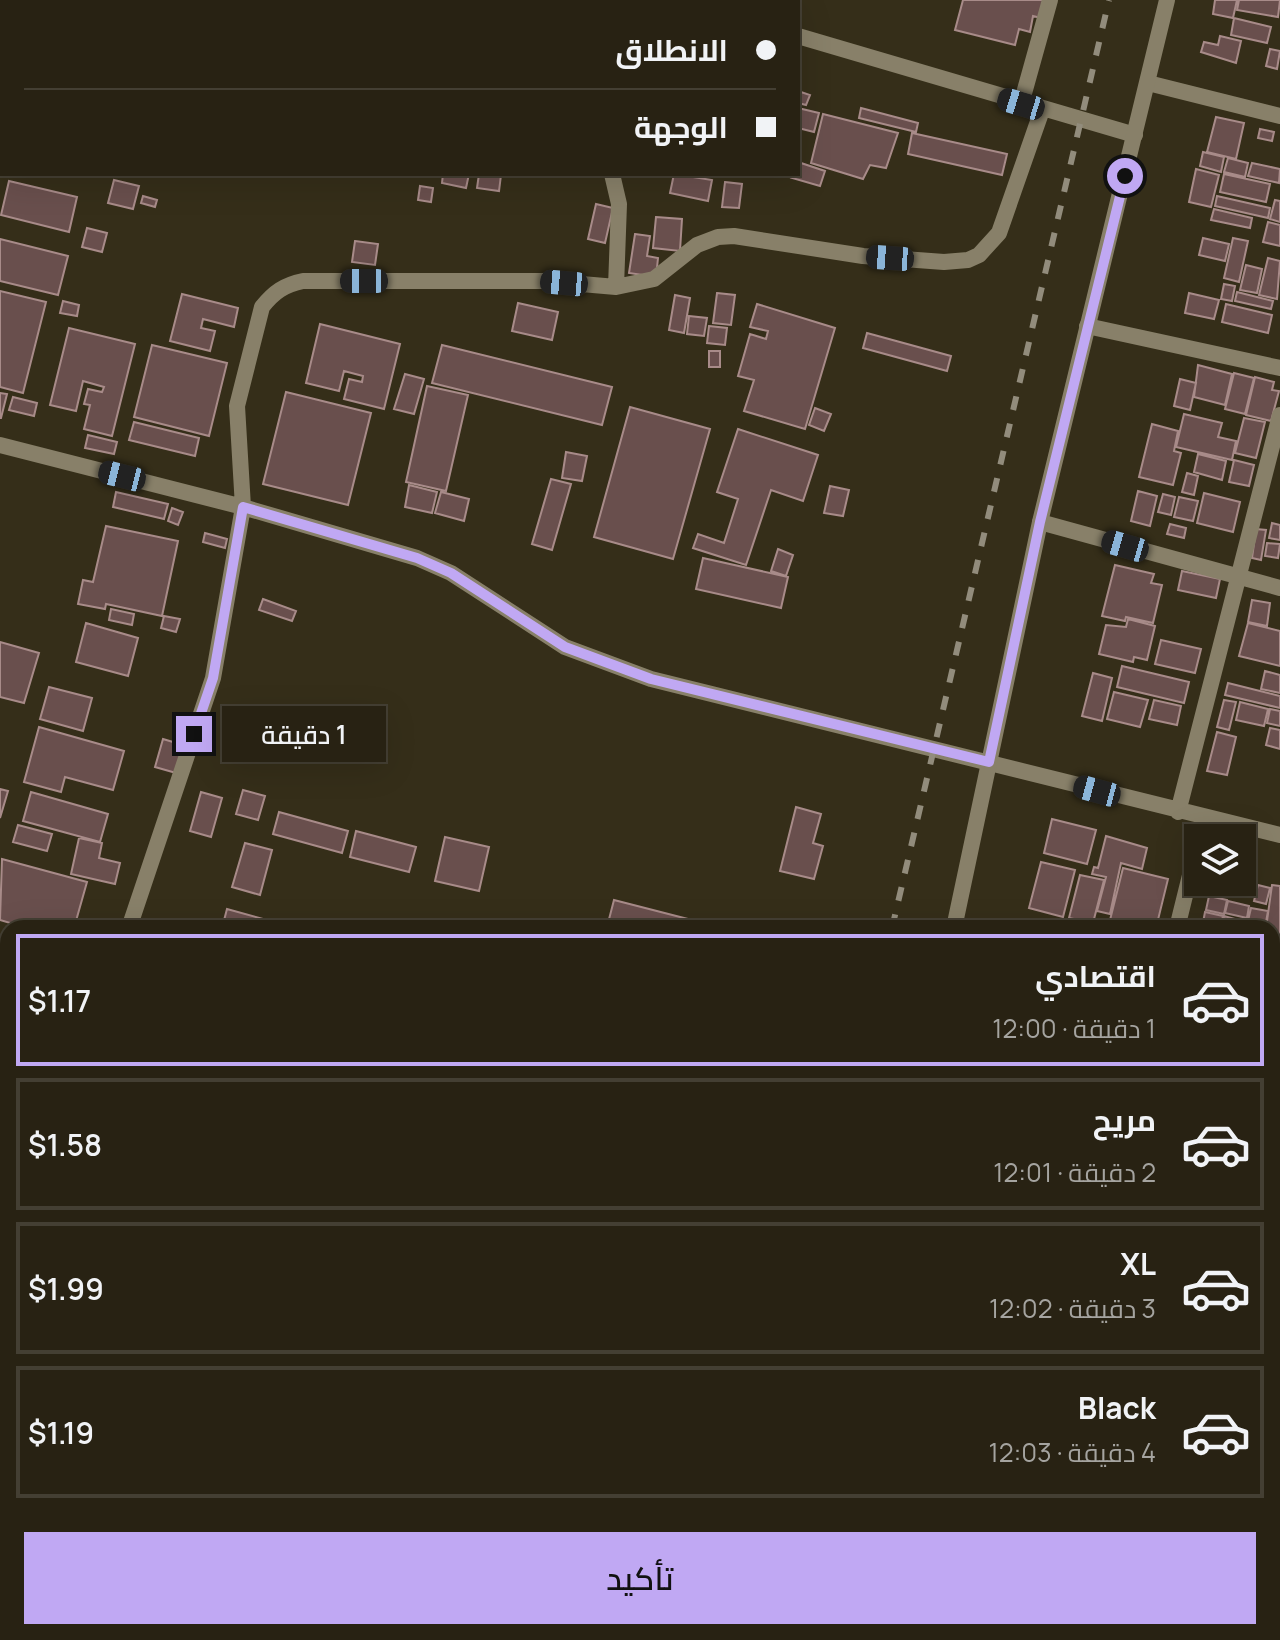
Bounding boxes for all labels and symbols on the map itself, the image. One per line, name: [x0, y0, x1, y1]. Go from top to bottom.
car: [995, 86, 1047, 122]
route start: [1107, 158, 1143, 194]
car: [865, 244, 915, 272]
car: [340, 269, 388, 293]
car: [539, 269, 589, 297]
car: [96, 459, 148, 493]
car: [1099, 528, 1151, 564]
callout: 1 دقيقة: [222, 706, 386, 762]
route end: [176, 716, 212, 752]
car: [1071, 773, 1123, 809]

